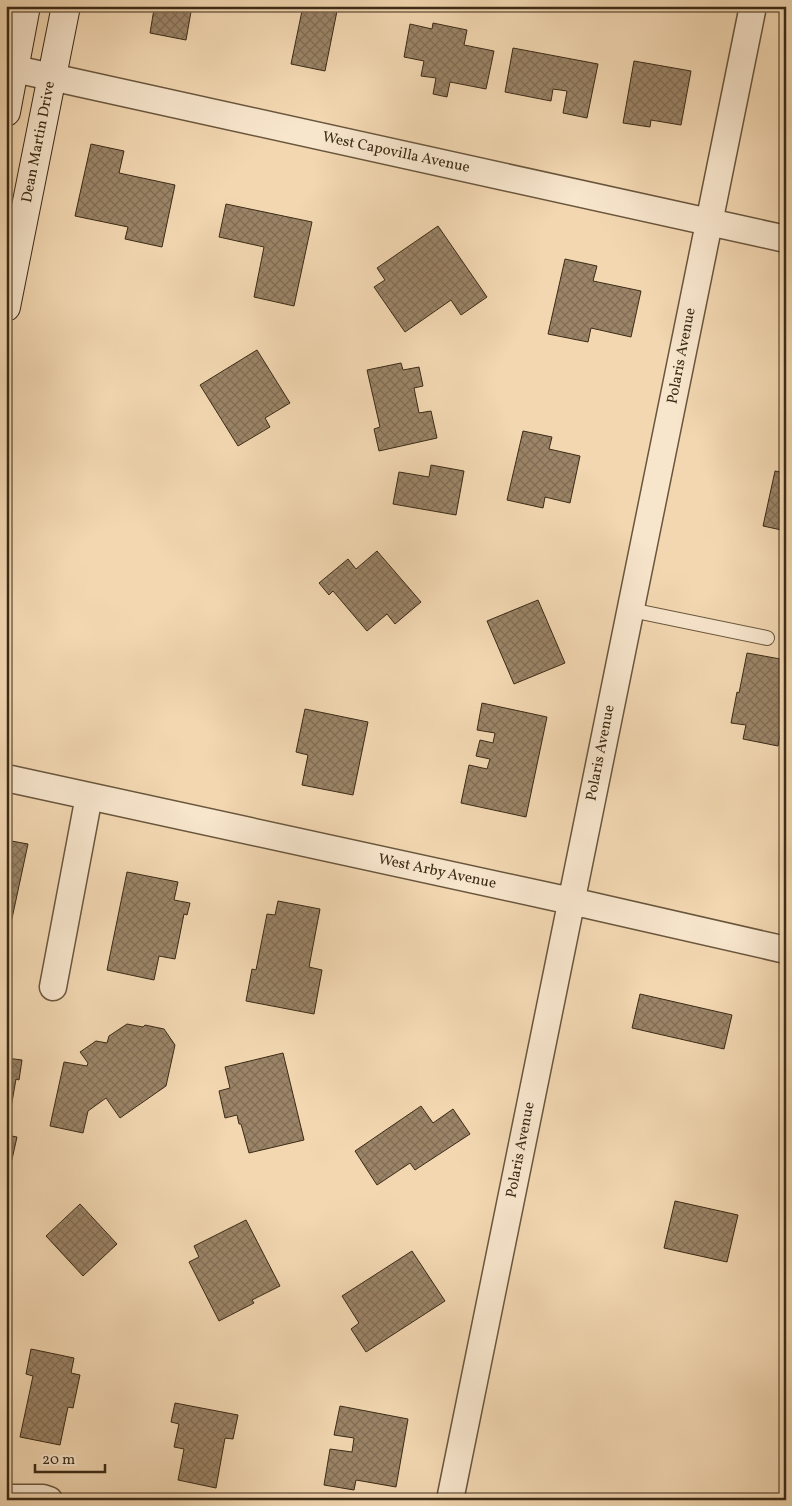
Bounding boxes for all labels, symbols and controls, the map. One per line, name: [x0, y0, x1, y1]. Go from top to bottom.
street label: Dean Martin Drive: [17, 79, 61, 205]
street label: West Capovilla Avenue: [320, 127, 472, 179]
street label: Polaris Avenue: [662, 306, 702, 406]
street label: Polaris Avenue: [581, 703, 621, 803]
street label: West Arby Avenue: [376, 849, 498, 895]
street label: Polaris Avenue: [501, 1100, 541, 1200]
scale bar: [35, 1441, 105, 1473]
text: 20 m: [42, 1450, 75, 1471]

